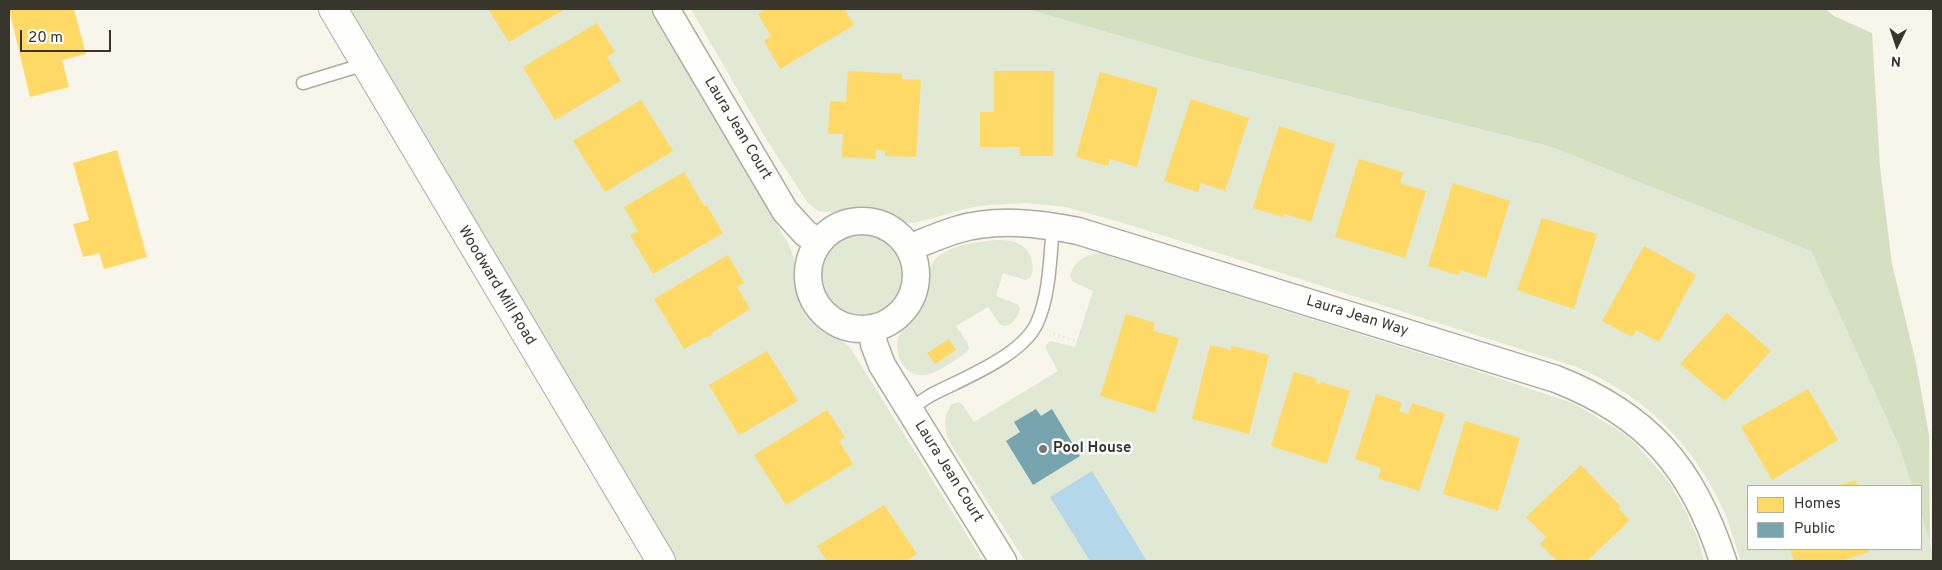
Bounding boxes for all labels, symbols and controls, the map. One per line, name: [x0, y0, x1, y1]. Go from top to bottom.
scale bar: [22, 20, 114, 52]
north arrow: [1872, 20, 1922, 70]
text: 20 m: [28, 29, 63, 48]
text: N: [1890, 52, 1902, 69]
street label: Laura Jean Court: [699, 74, 775, 184]
street label: Woodward Mill Road: [453, 223, 539, 349]
street label: Laura Jean Way: [1304, 293, 1410, 341]
street label: Laura Jean Court: [910, 418, 986, 526]
place label: Pool House: [1053, 440, 1131, 458]
marker: Pool House: [1037, 443, 1049, 455]
legend: [1747, 485, 1922, 550]
text: Homes: [1794, 495, 1841, 514]
text: Public: [1794, 520, 1835, 539]

